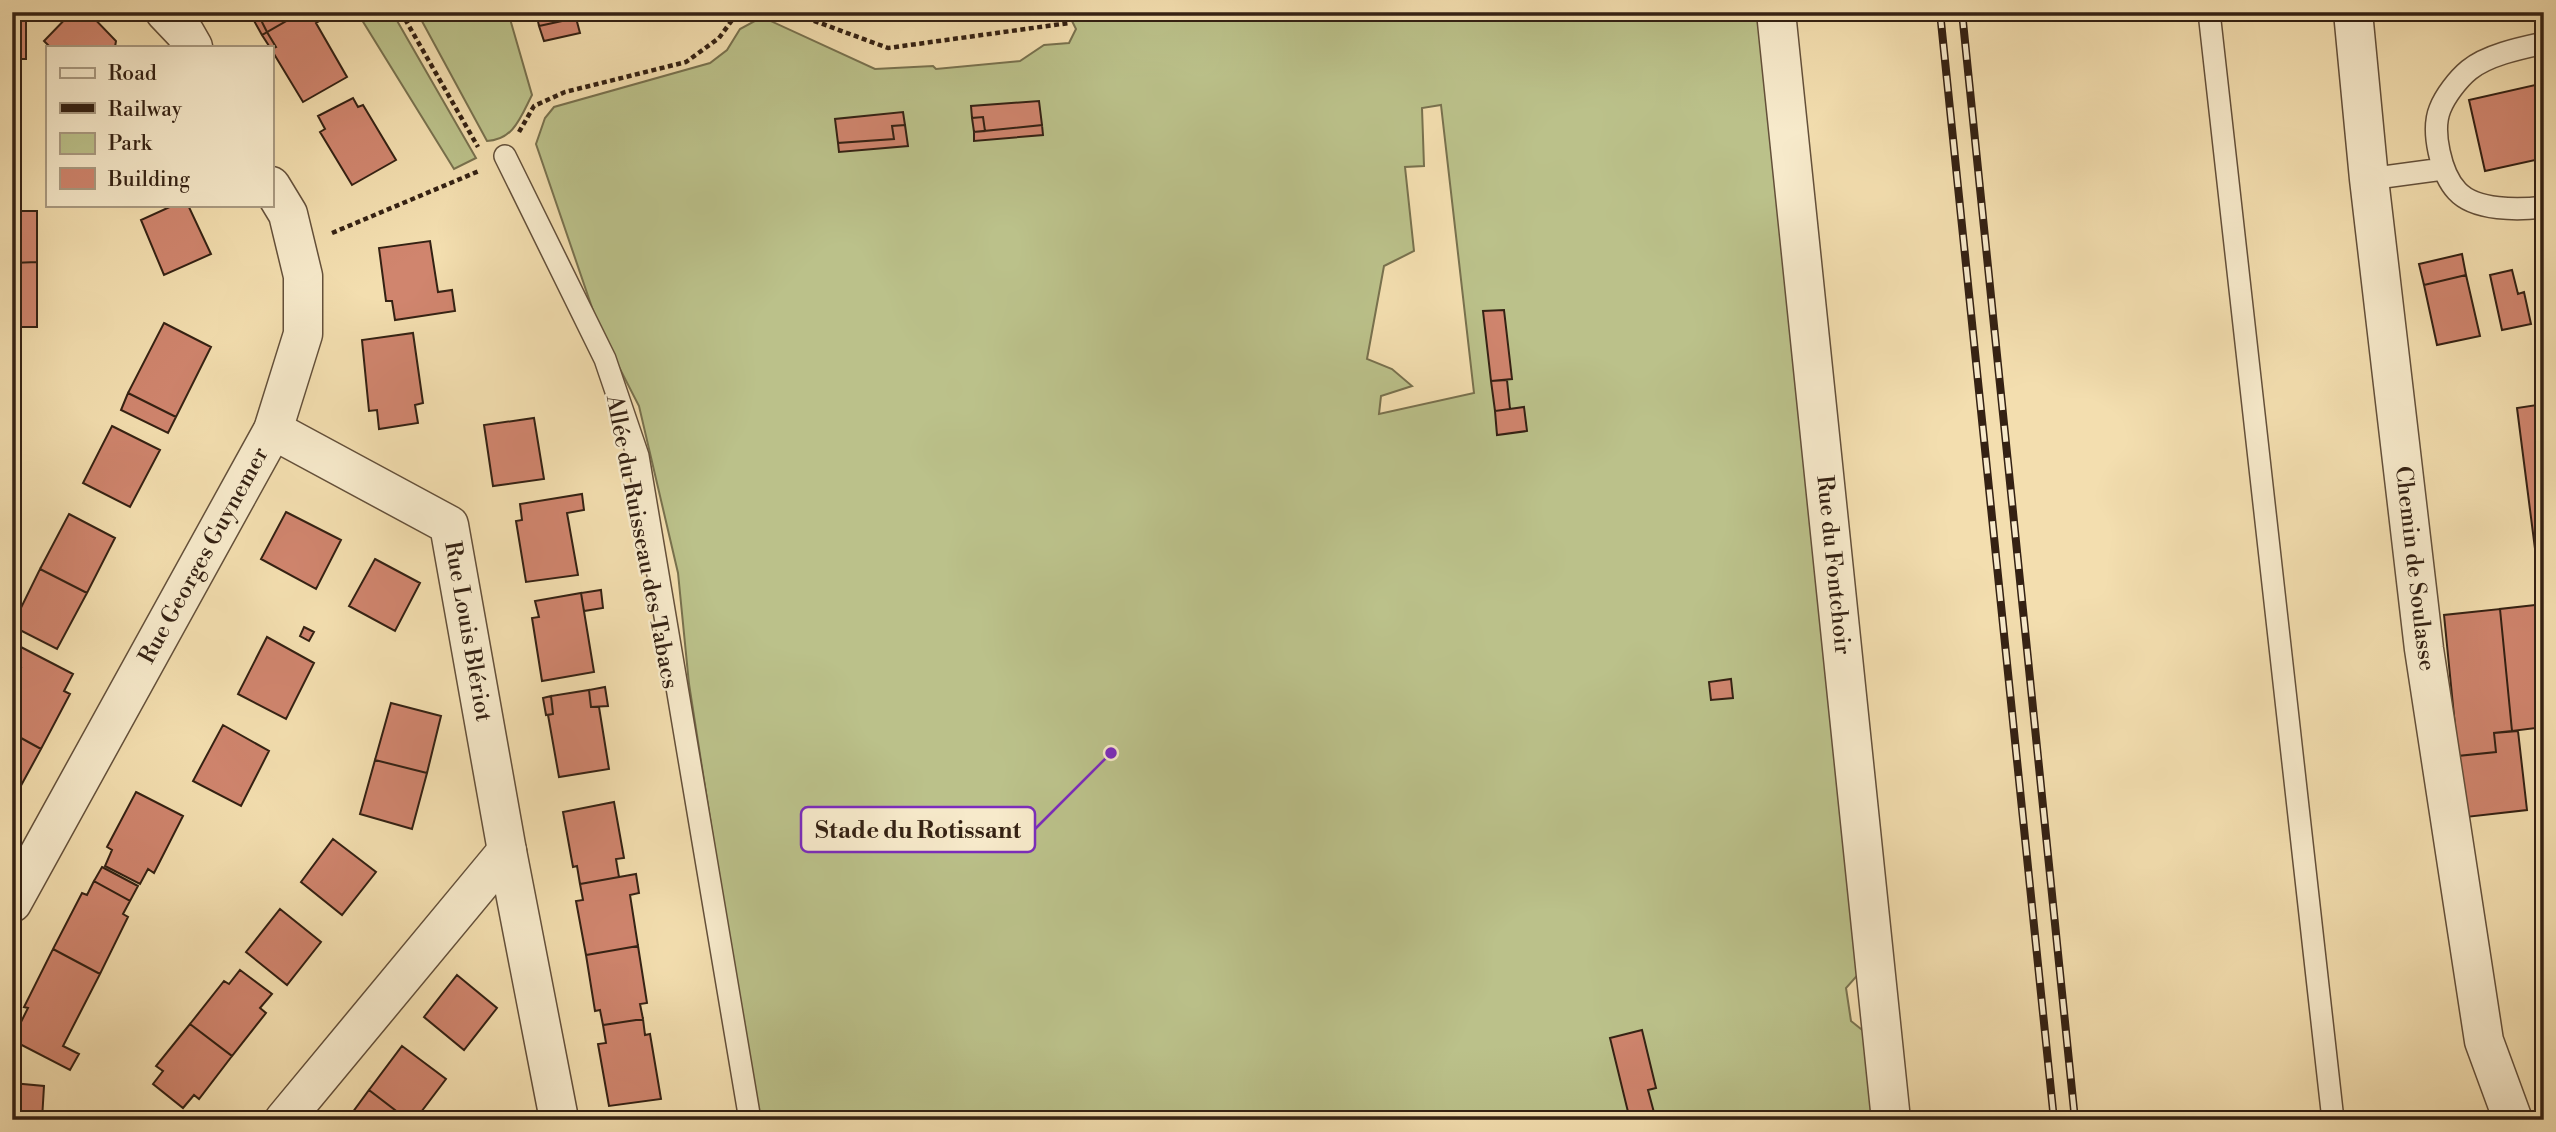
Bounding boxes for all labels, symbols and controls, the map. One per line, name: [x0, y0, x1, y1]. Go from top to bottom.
legend: [46, 46, 273, 206]
text: Road: [108, 61, 157, 87]
text: Railway: [108, 97, 183, 123]
text: Park: [108, 131, 153, 157]
text: Building: [107, 167, 190, 193]
street label: Allée du Ruisseau des Tabacs: [600, 392, 684, 691]
street label: Rue Georges Guynemer: [133, 442, 275, 669]
street label: Chemin de Soulasse: [2389, 464, 2441, 673]
street label: Rue du Fontchoir: [1810, 474, 1857, 656]
street label: Rue Louis Blériot: [438, 539, 498, 724]
callout: Stade du Rotissant: [801, 807, 1035, 852]
text: Stade du Rotissant: [815, 816, 1022, 846]

